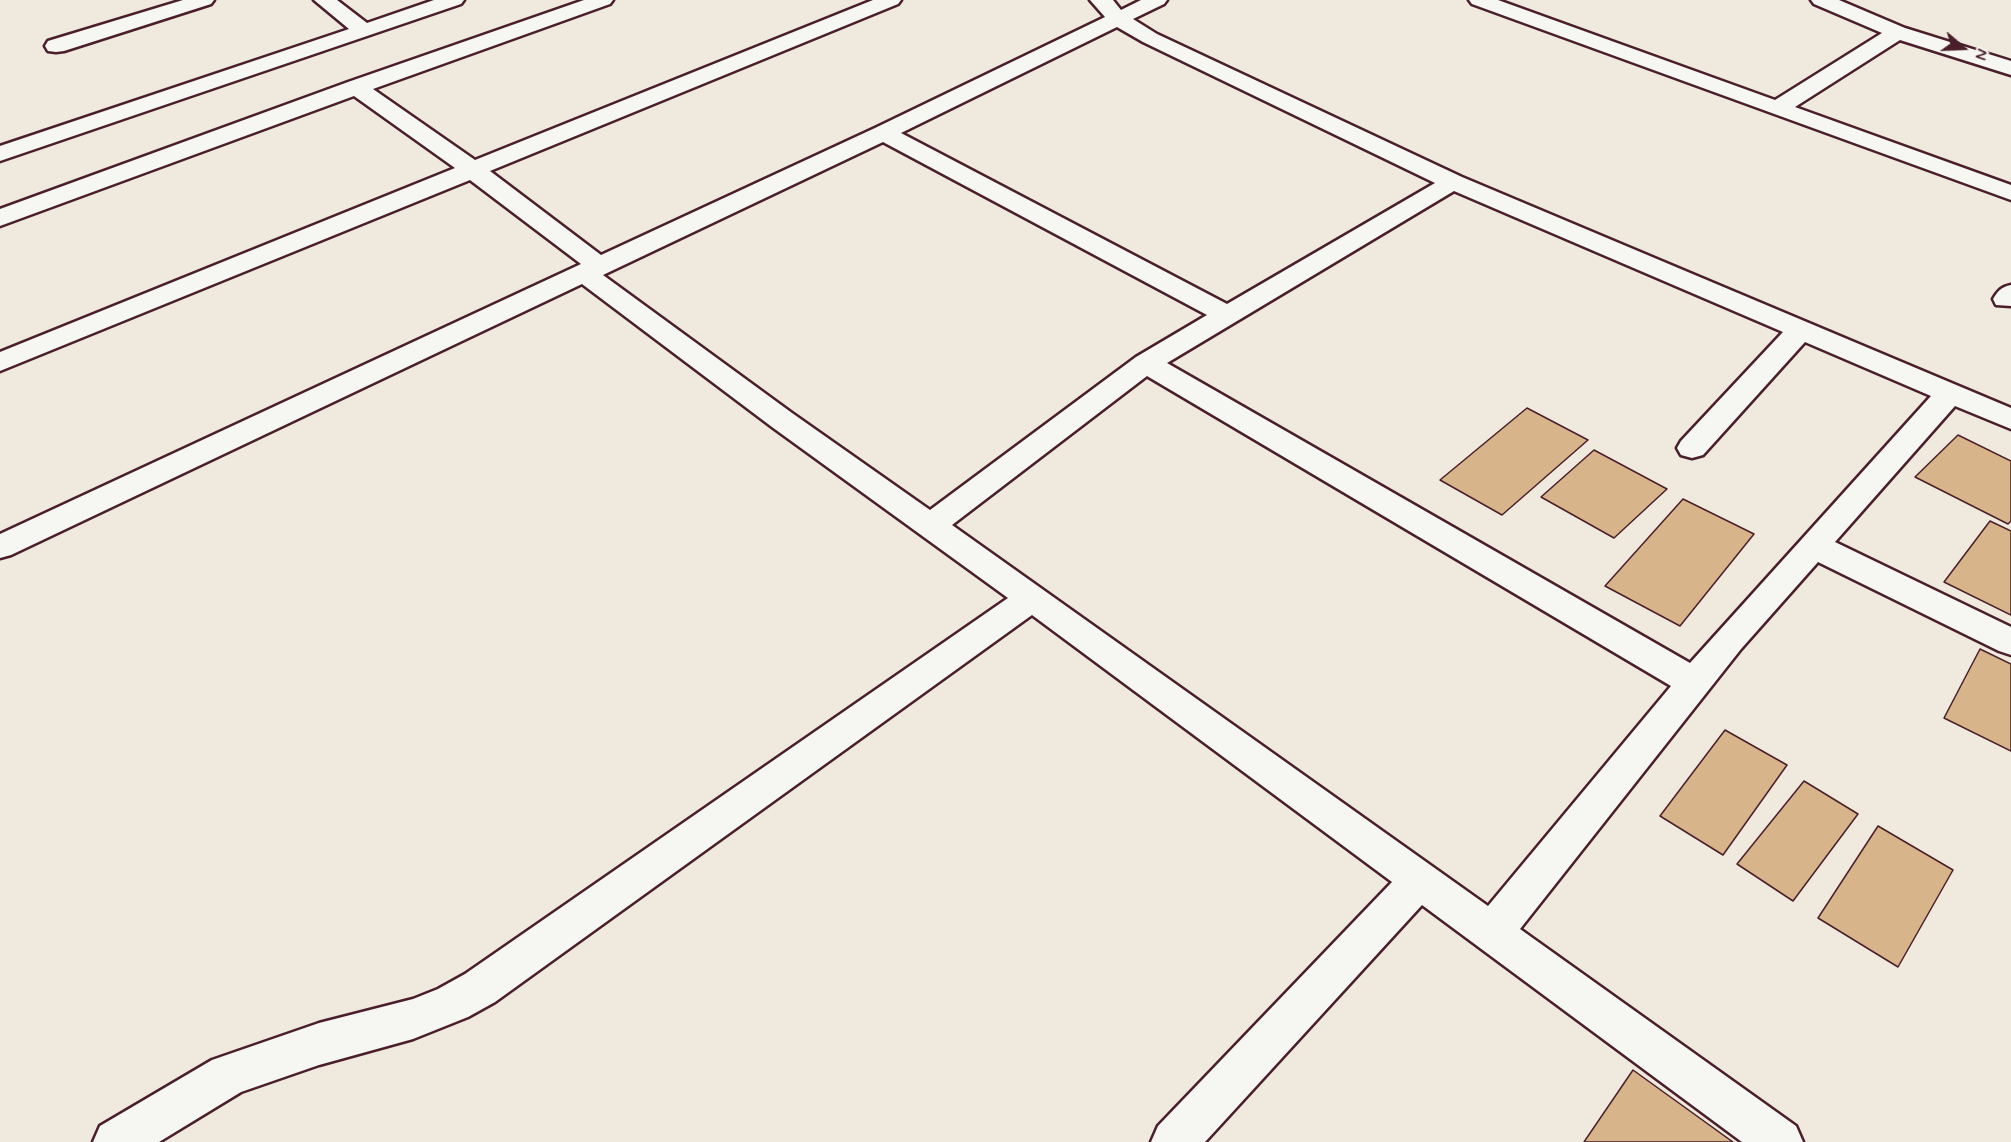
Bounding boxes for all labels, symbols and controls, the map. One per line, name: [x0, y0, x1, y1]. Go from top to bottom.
north arrow: [1933, 18, 1993, 78]
text: N: [1969, 46, 1992, 62]

